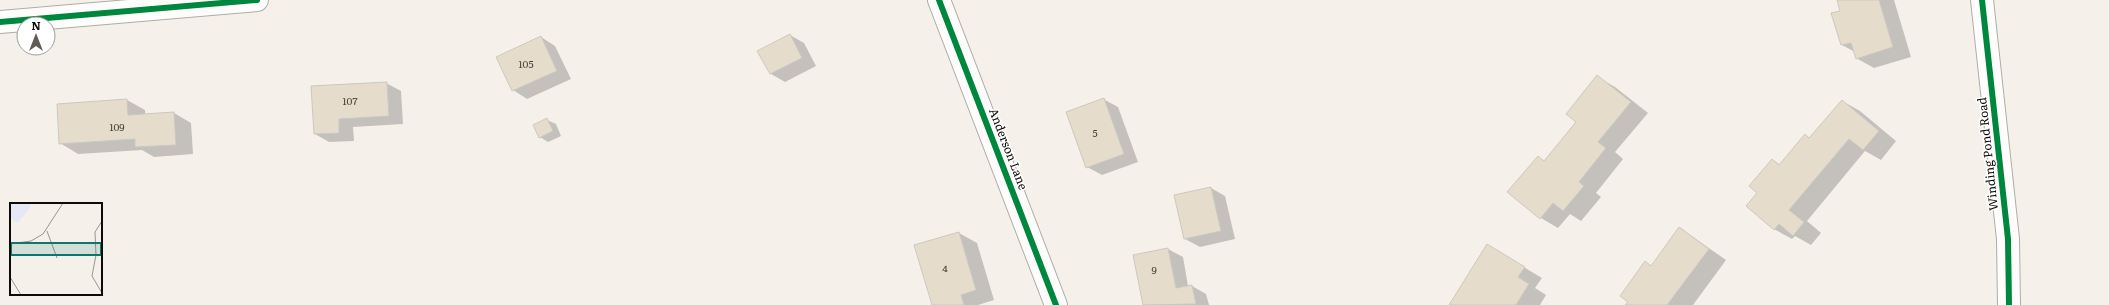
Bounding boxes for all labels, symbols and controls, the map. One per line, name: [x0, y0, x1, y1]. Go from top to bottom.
north arrow: [16, 16, 56, 56]
text: N: [31, 17, 41, 33]
house number: 105: [519, 56, 533, 71]
house number: 107: [343, 93, 357, 108]
street label: Winding Pond Road: [1972, 96, 2002, 212]
street label: Anderson Lane: [985, 105, 1033, 192]
house number: 109: [109, 119, 125, 134]
house number: 5: [1092, 125, 1098, 140]
inset map: [10, 203, 102, 295]
house number: 4: [942, 260, 948, 275]
house number: 9: [1151, 262, 1157, 277]

